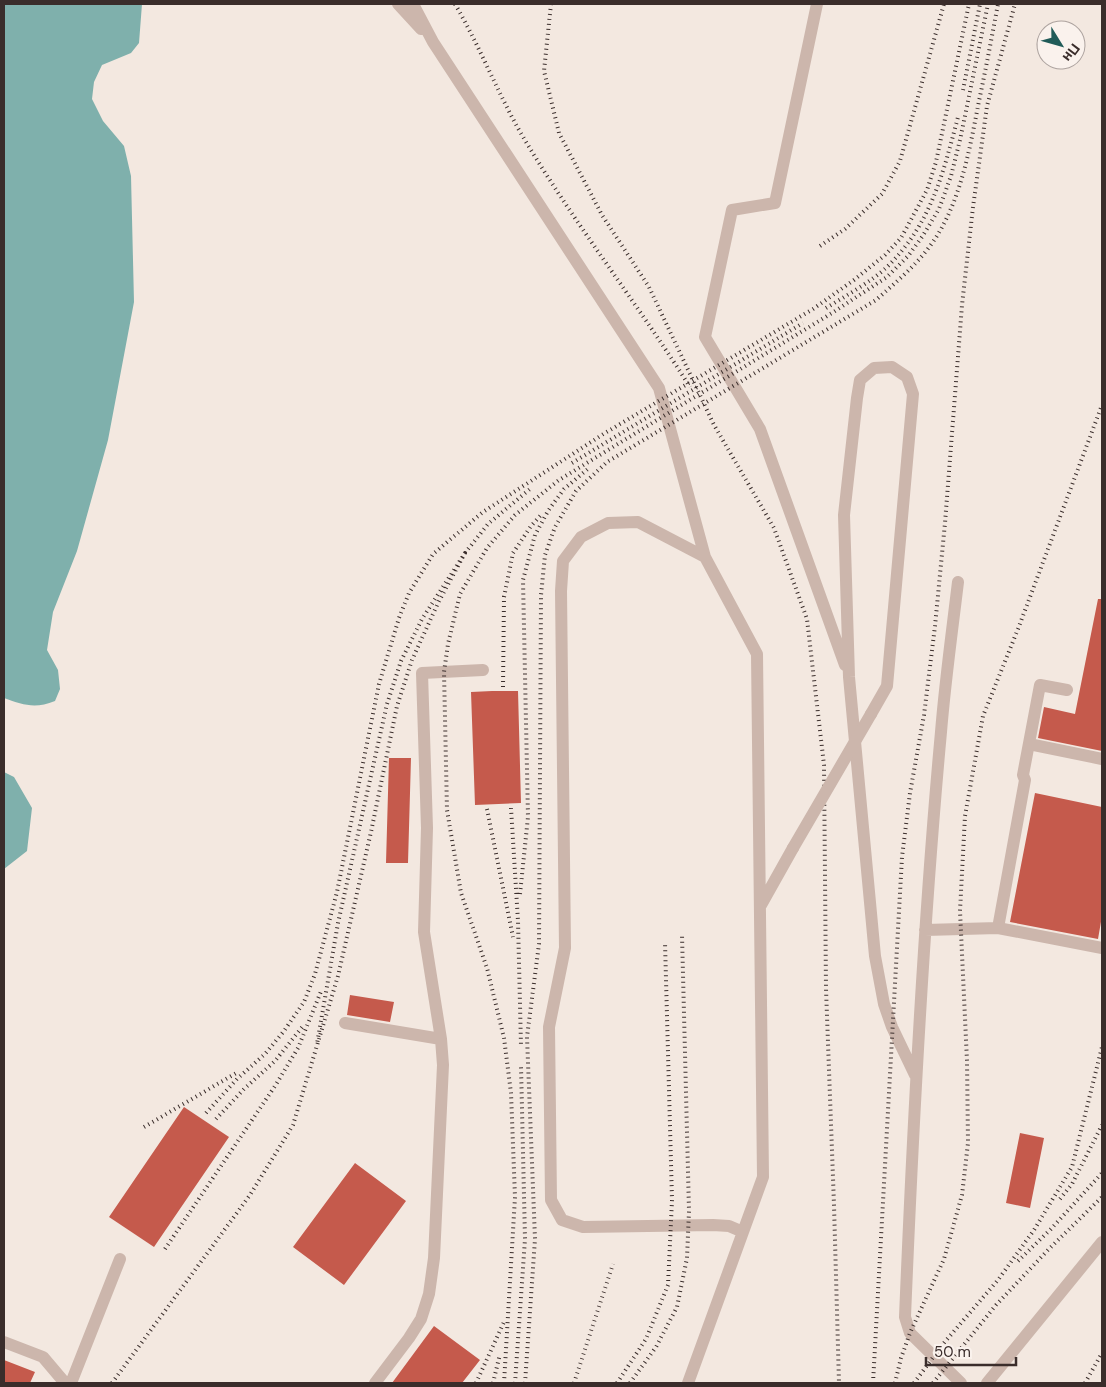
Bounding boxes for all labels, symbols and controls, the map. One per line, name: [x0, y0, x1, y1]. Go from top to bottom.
north arrow: [1036, 20, 1086, 70]
text: Пн: [1059, 40, 1084, 66]
scale bar: [926, 1334, 1016, 1366]
text: 50 m: [934, 1342, 971, 1362]

